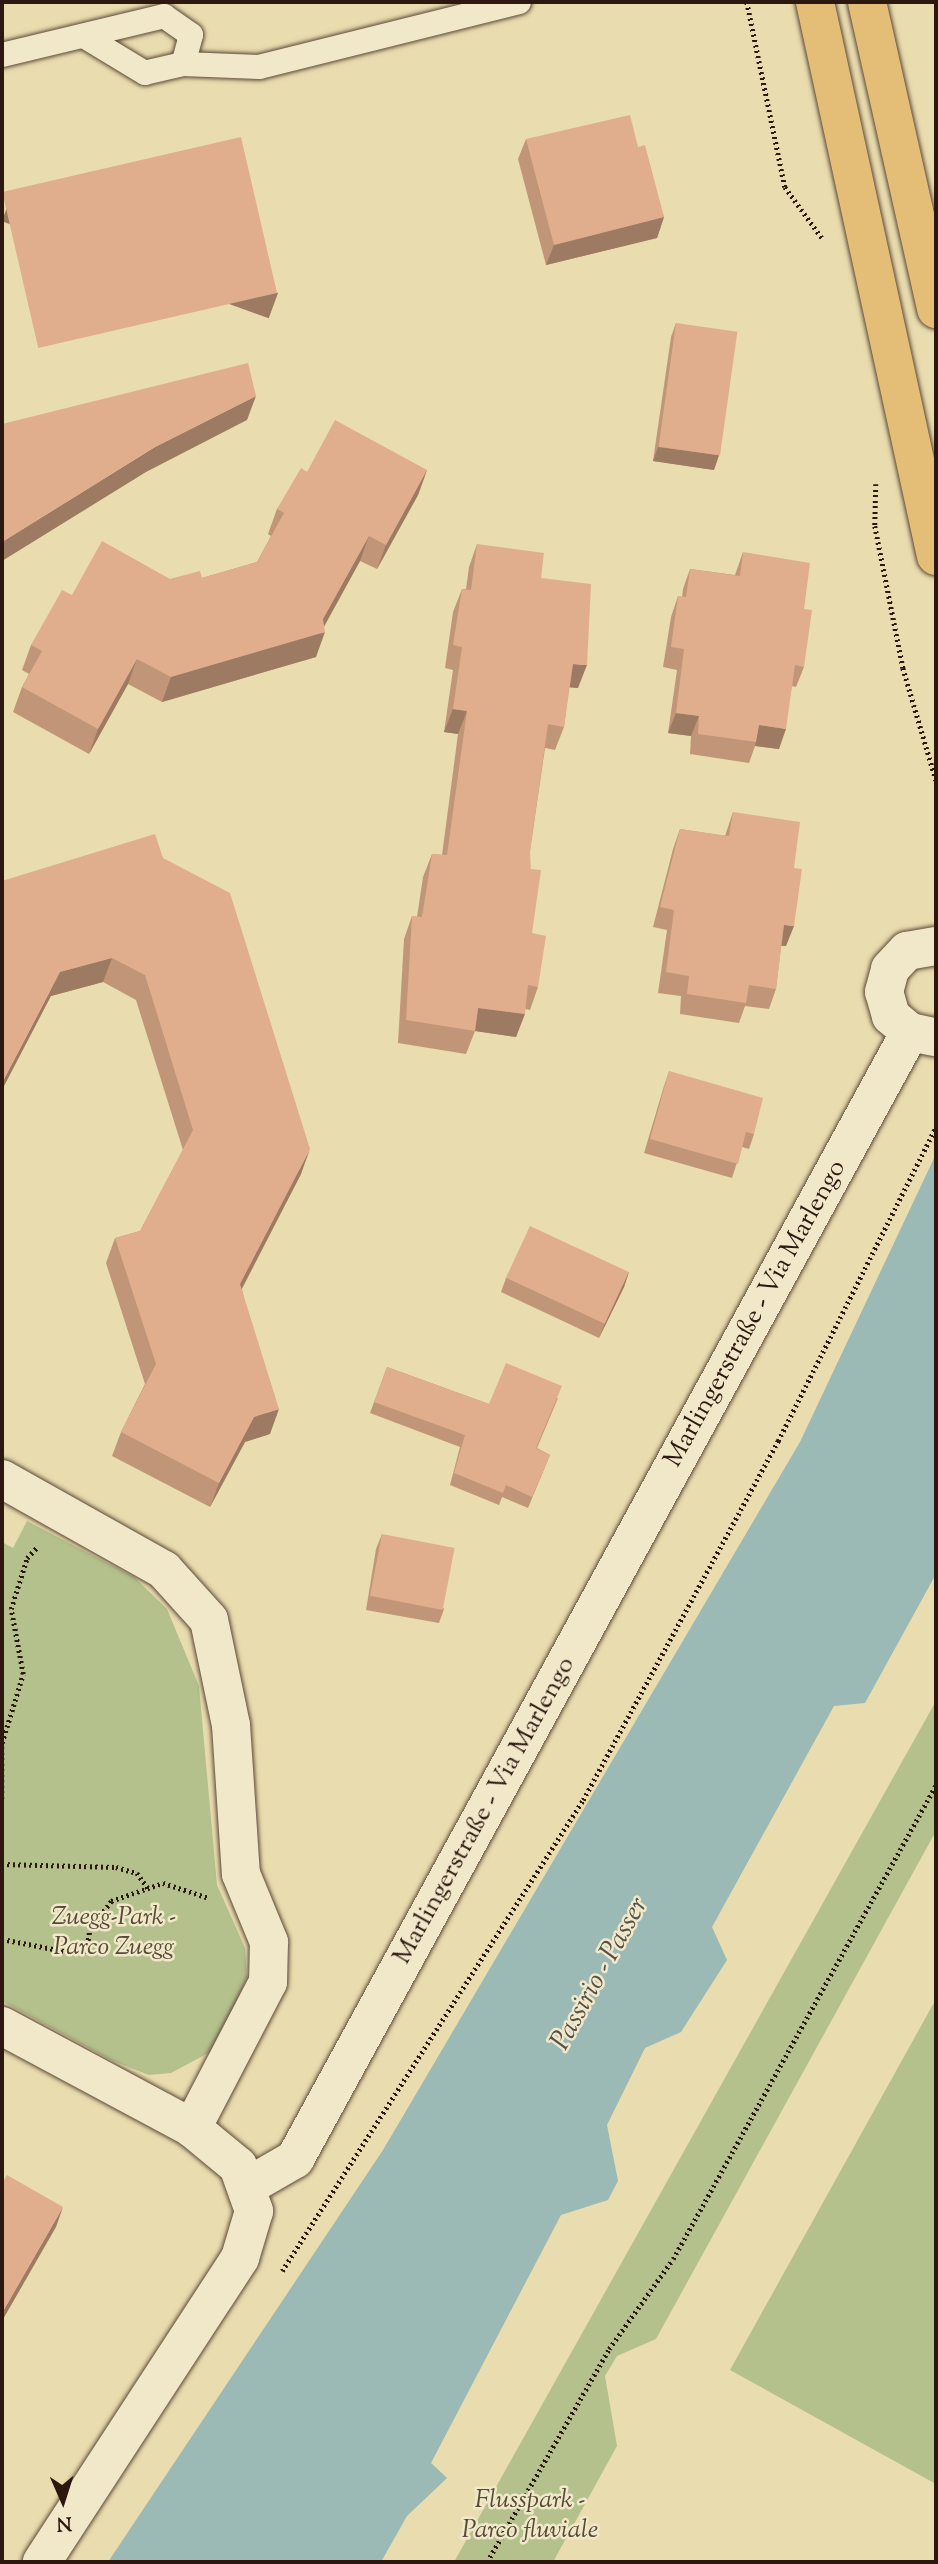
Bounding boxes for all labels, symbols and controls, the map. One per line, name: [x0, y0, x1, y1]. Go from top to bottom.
street label: Marlingerstraße - Via Marlengo: [658, 1155, 854, 1473]
street label: Marlingerstraße - Via Marlengo: [387, 1652, 583, 1970]
water label: Passirio - Passer: [544, 1892, 656, 2056]
park label: Zuegg-Park - Parco Zuegg: [52, 1902, 176, 1964]
north arrow: [28, 2466, 98, 2536]
park label: Flusspark - Parco fluviale: [462, 2485, 598, 2546]
text: N: [56, 2509, 72, 2536]

